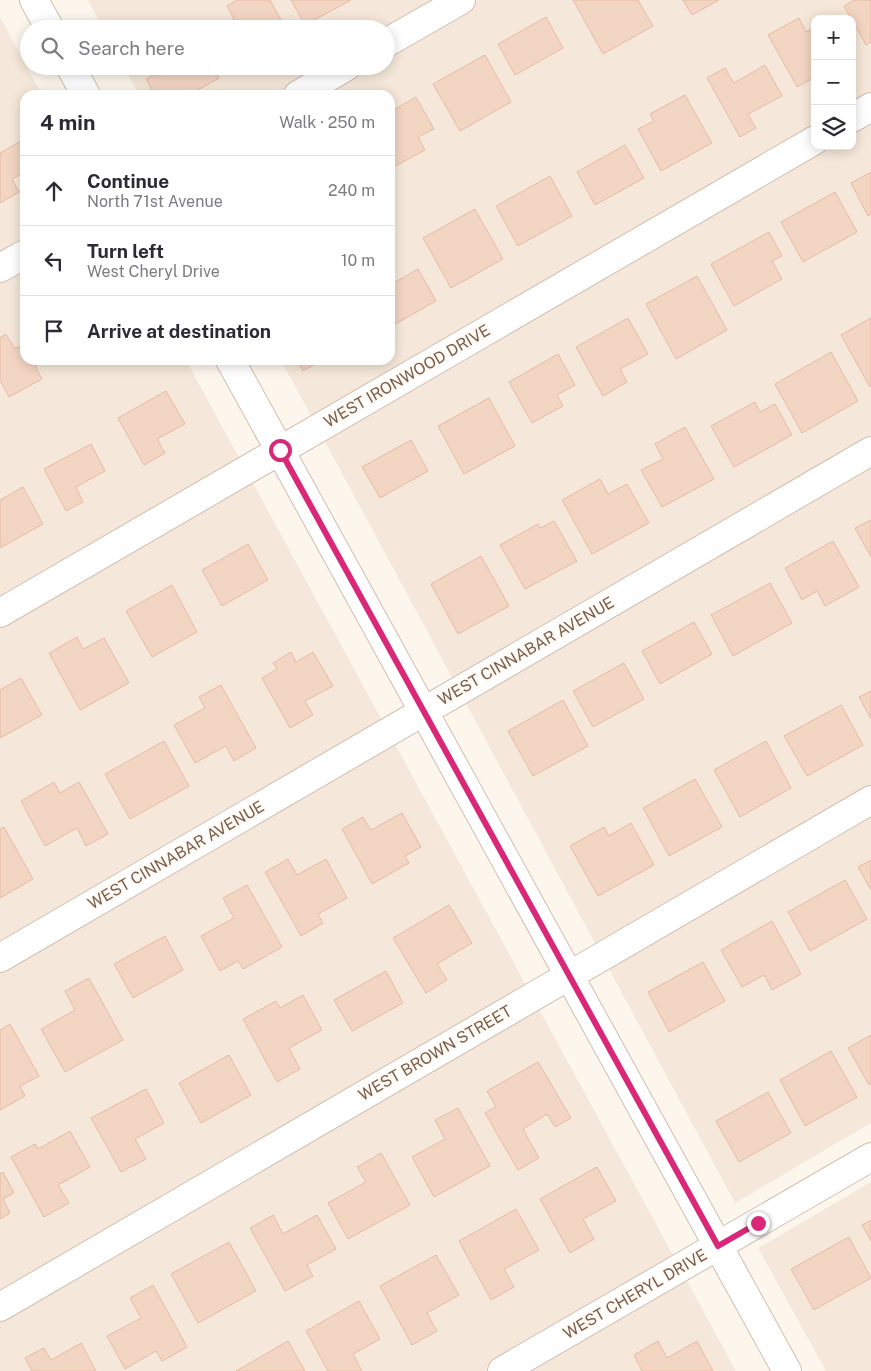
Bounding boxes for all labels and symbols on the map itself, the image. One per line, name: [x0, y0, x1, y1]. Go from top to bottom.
street label: WEST IRONWOOD DRIVE: [321, 321, 493, 431]
route start: [269, 439, 292, 462]
street label: WEST CINNABAR AVENUE: [435, 593, 617, 709]
street label: WEST CINNABAR AVENUE: [85, 797, 267, 913]
street label: WEST BROWN STREET: [355, 1001, 515, 1105]
route end: [747, 1212, 770, 1235]
street label: WEST CHERYL DRIVE: [560, 1245, 710, 1343]

